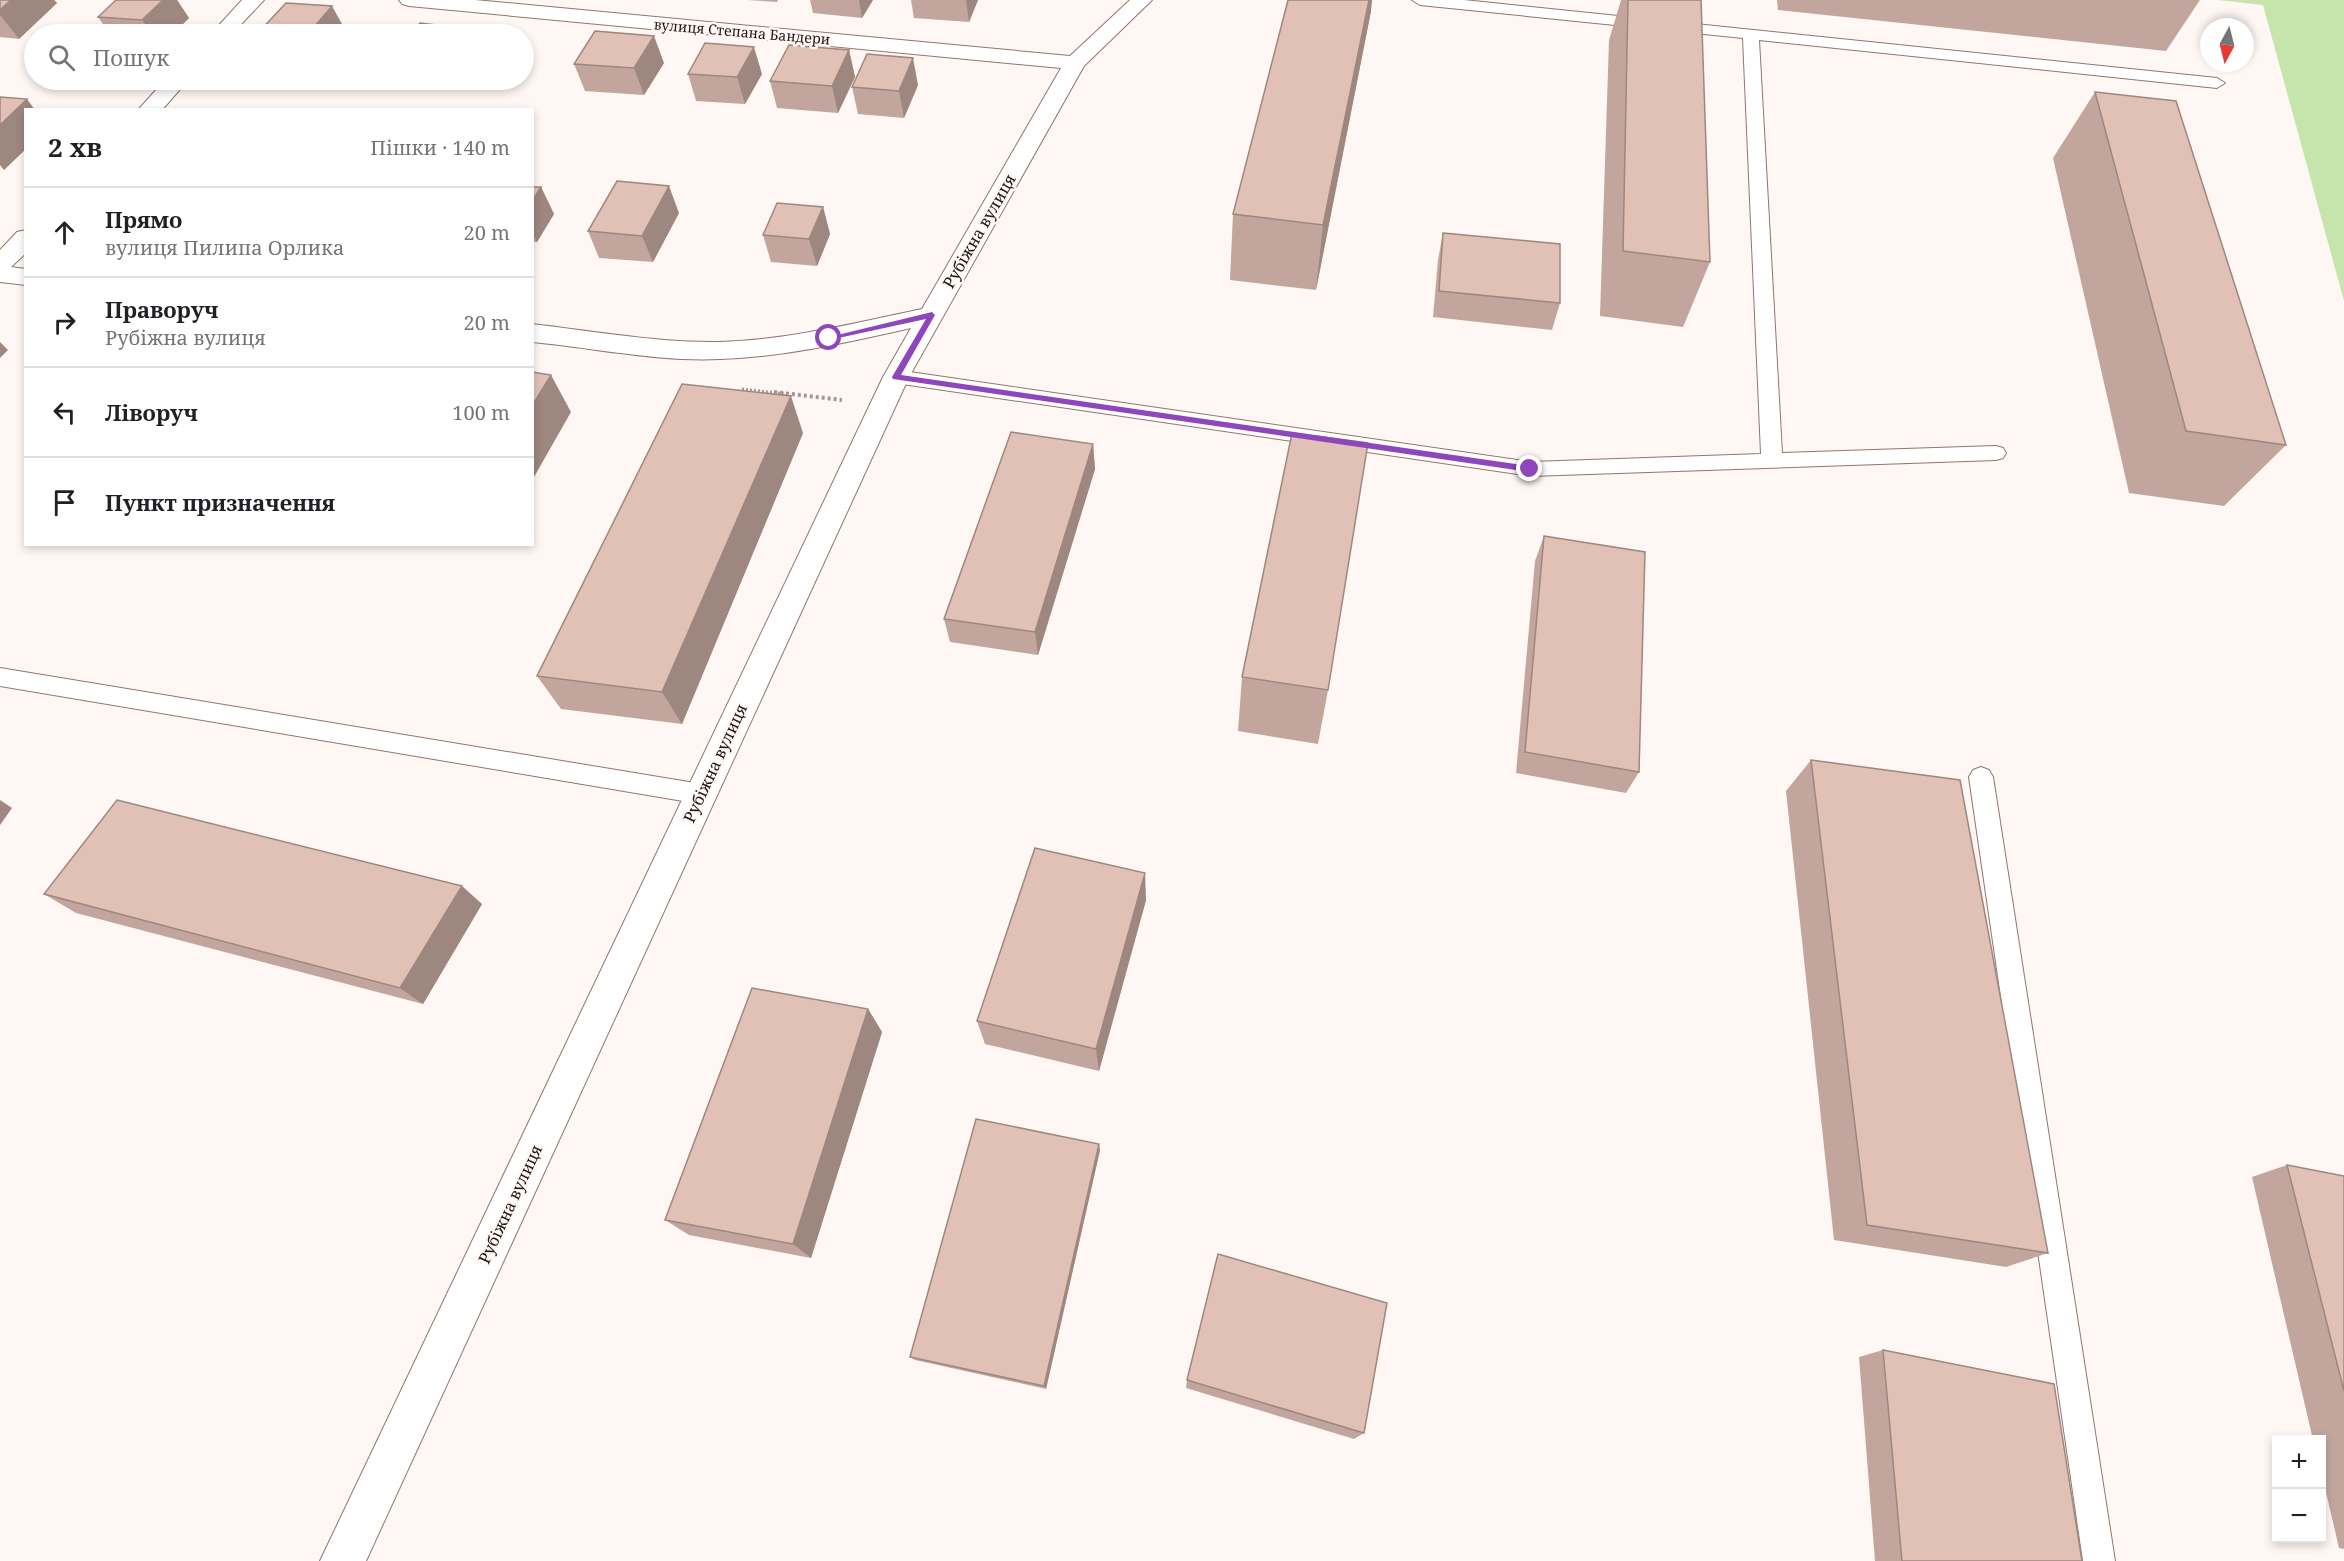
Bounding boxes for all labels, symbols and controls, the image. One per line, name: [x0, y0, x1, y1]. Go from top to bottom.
street label: вулиця Степана Бандери: [653, 14, 831, 49]
north arrow: [2200, 18, 2254, 72]
search box: [24, 24, 534, 90]
icon: search: [45, 41, 78, 74]
text: Пошук: [93, 42, 169, 72]
text: 2 хв: [48, 129, 102, 165]
text: Пішки · 140 m: [370, 134, 510, 161]
street label: Рубіжна вулиця: [937, 170, 1021, 292]
text: Прямо: [105, 204, 182, 234]
icon: ahead: [48, 216, 81, 249]
text: 20 m: [464, 219, 510, 246]
text: вулиця Пилипа Орлика: [105, 234, 344, 261]
text: Праворуч: [105, 294, 219, 324]
icon: right: [48, 306, 81, 339]
text: 20 m: [464, 309, 510, 336]
text: Рубіжна вулиця: [105, 324, 266, 351]
route start: [815, 324, 841, 350]
icon: left: [48, 396, 81, 429]
text: Ліворуч: [105, 397, 198, 427]
text: 100 m: [452, 399, 510, 426]
route end: [1516, 455, 1542, 481]
icon: arrive: [48, 486, 81, 519]
text: Пункт призначення: [105, 487, 335, 517]
street label: Рубіжна вулиця: [678, 700, 752, 826]
street label: Рубіжна вулиця: [473, 1141, 547, 1267]
map controls: [2272, 1435, 2326, 1543]
button: +: [2272, 1435, 2326, 1489]
button: −: [2272, 1489, 2326, 1543]

